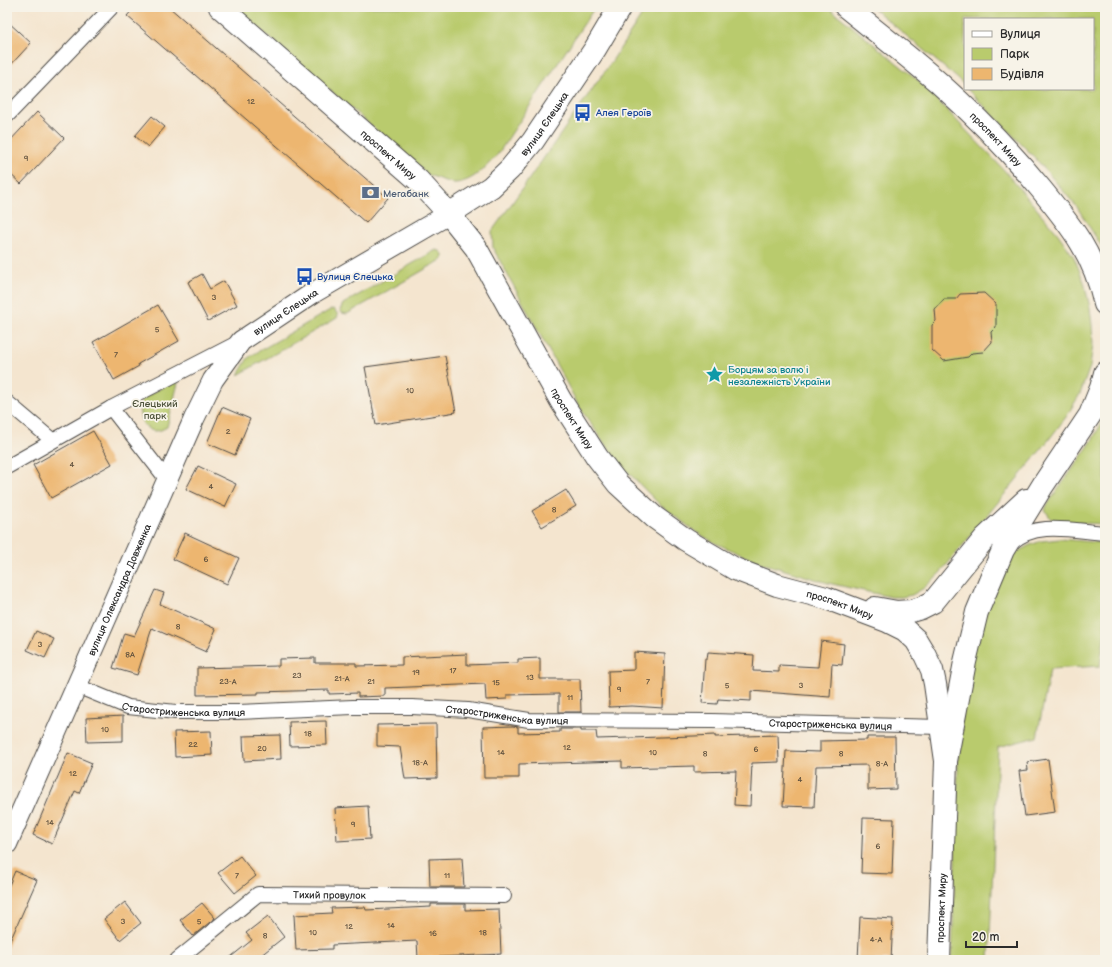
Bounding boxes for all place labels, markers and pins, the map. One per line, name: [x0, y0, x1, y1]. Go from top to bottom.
bus stop icon: Алея Героїв: [573, 102, 593, 122]
place label: Алея Героїв: [595, 107, 652, 119]
bank icon: Мегабанк: [360, 183, 380, 203]
place label: Мегабанк: [383, 188, 430, 200]
bus stop icon: Вулиця Єлецька: [294, 266, 314, 286]
place label: Вулиця Єлецька: [317, 271, 393, 283]
place label: Борцям за волю і незалежність України: [728, 364, 831, 388]
place icon: Борцям за волю і незалежність України: [705, 365, 725, 385]

